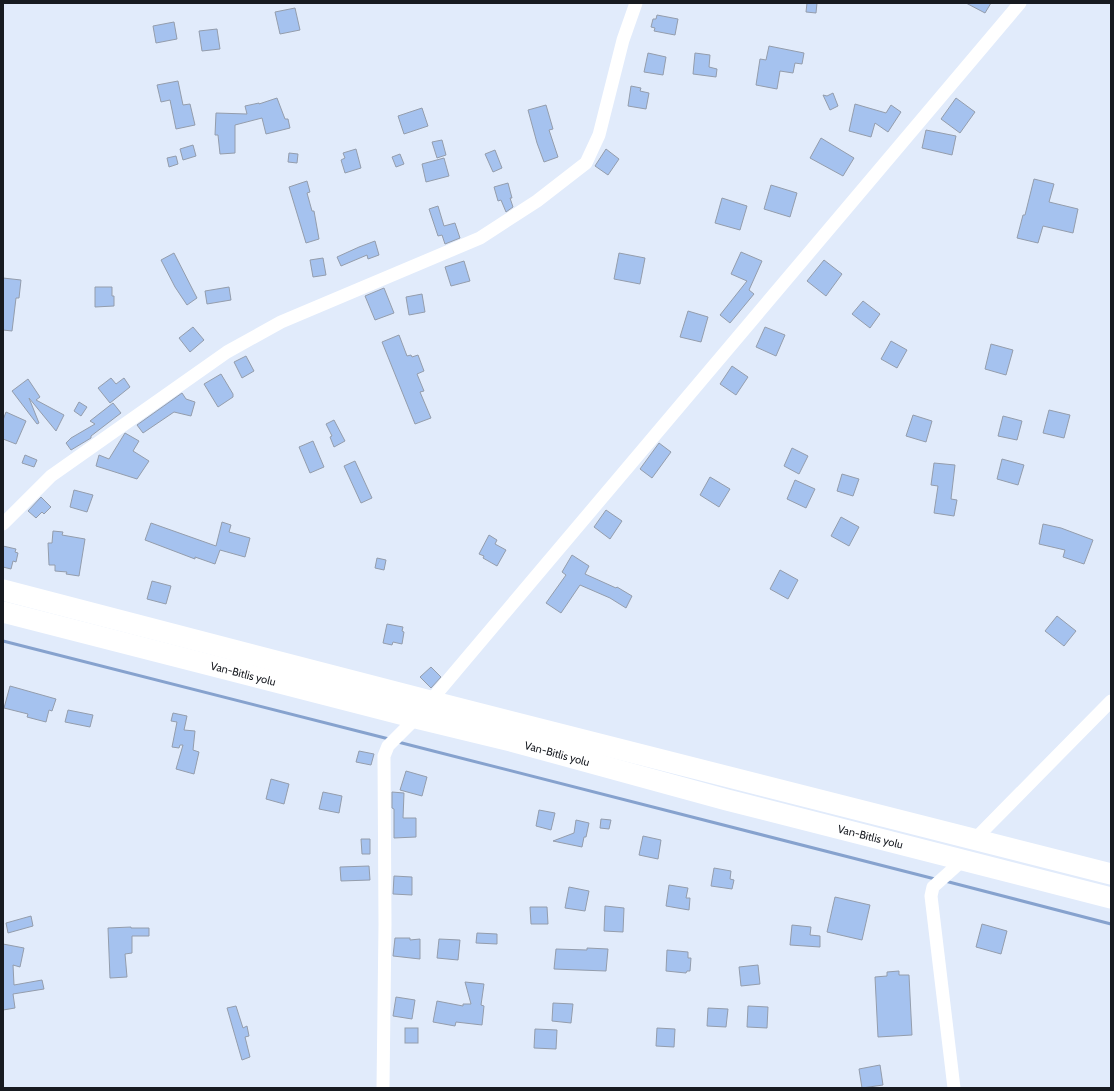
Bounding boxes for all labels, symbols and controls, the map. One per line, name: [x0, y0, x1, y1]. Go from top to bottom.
street label: Van-Bitlis yolu: [209, 659, 278, 689]
street label: Van-Bitlis yolu: [523, 738, 591, 769]
street label: Van-Bitlis yolu: [836, 822, 905, 852]

